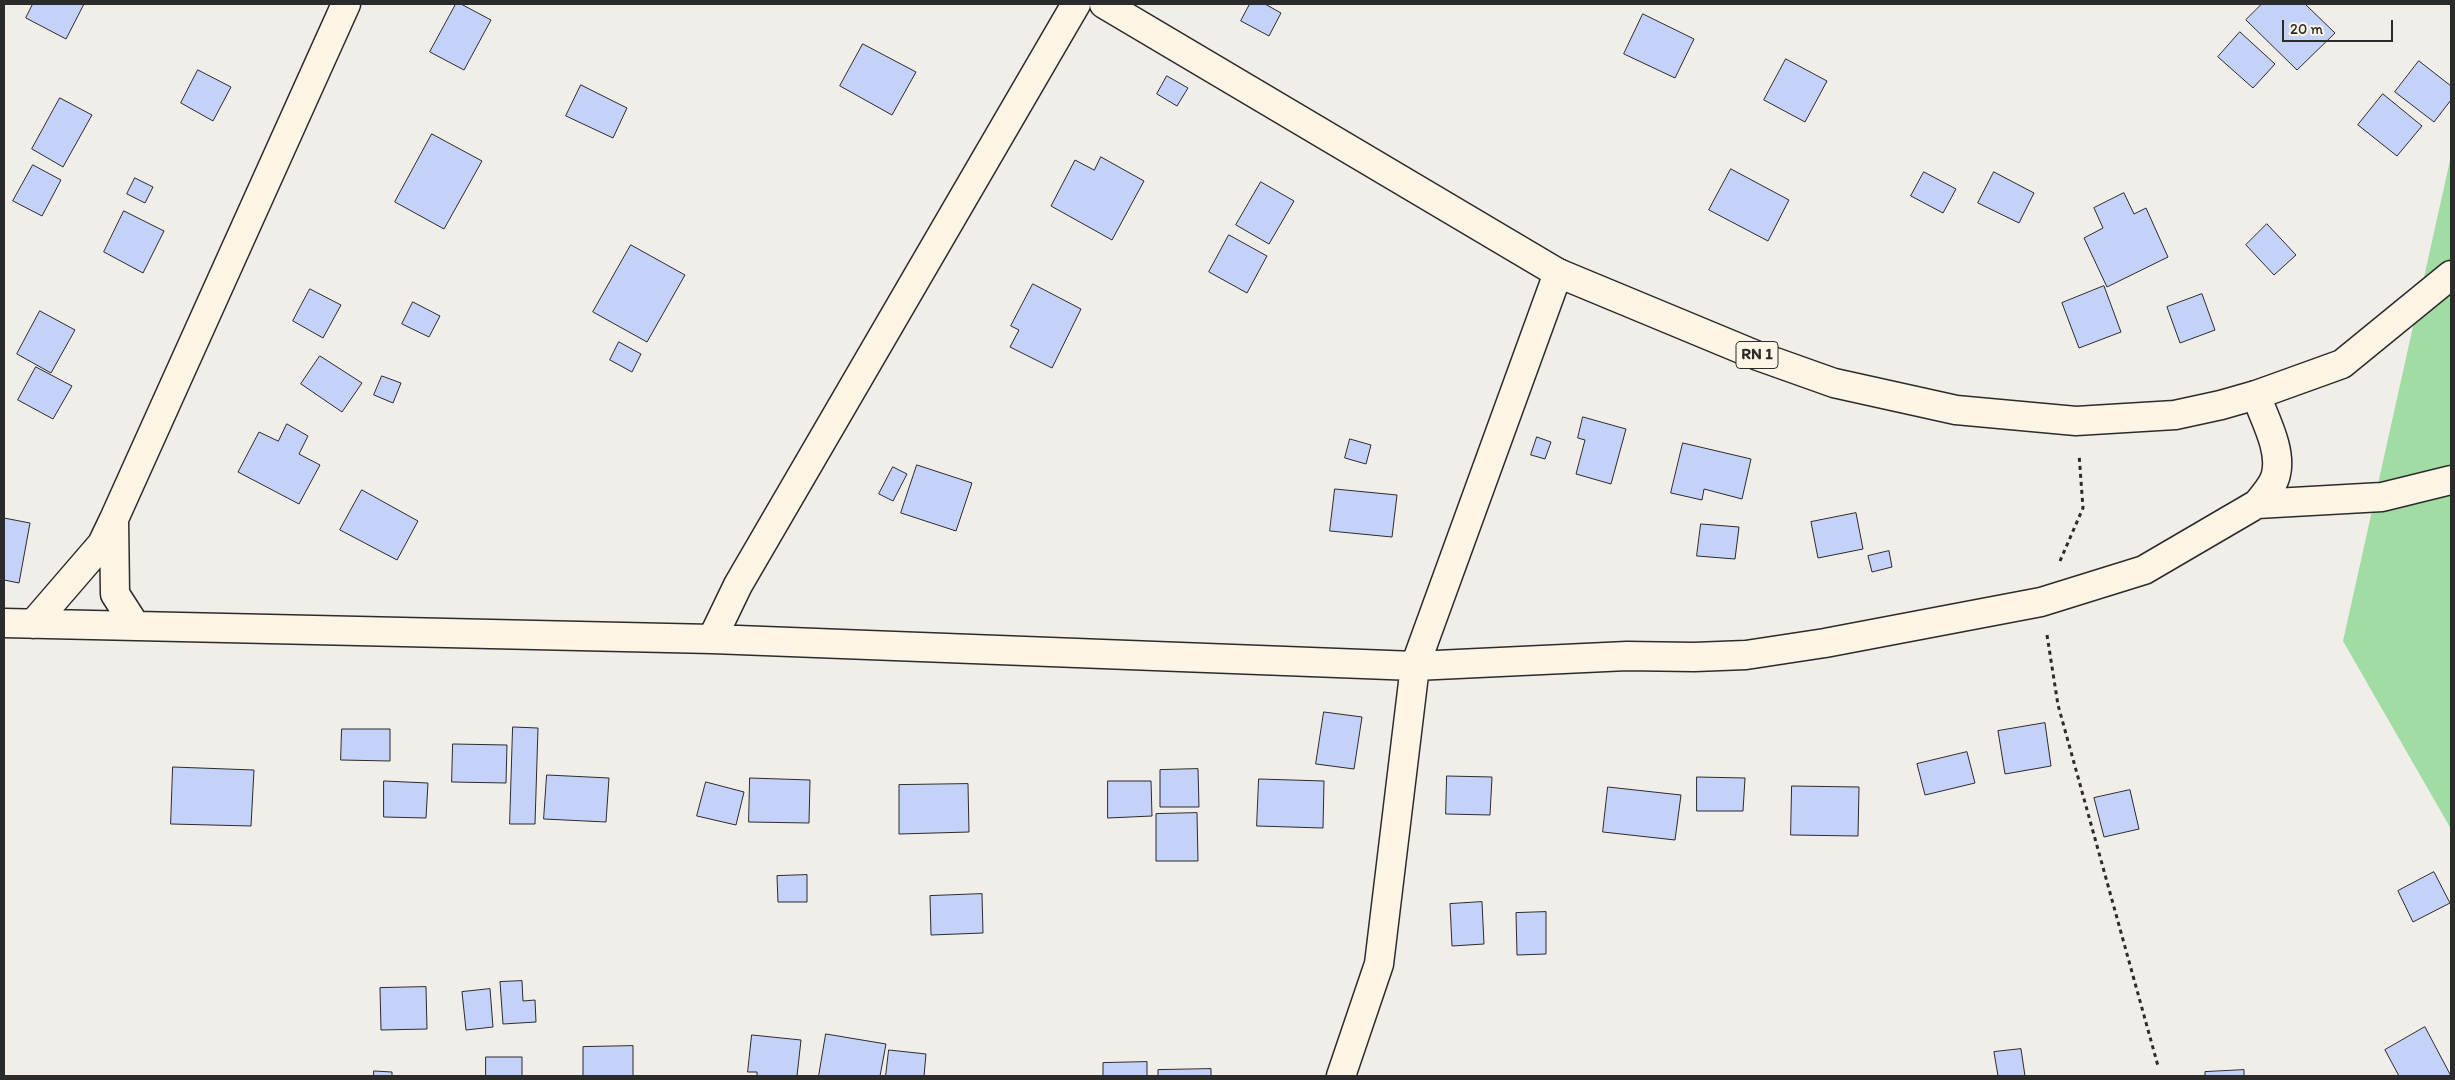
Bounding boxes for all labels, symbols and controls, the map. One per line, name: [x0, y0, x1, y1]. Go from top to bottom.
scale bar: [2285, 10, 2396, 42]
text: 20 m: [2290, 20, 2323, 38]
road number: RN 1: [1736, 342, 1778, 368]

